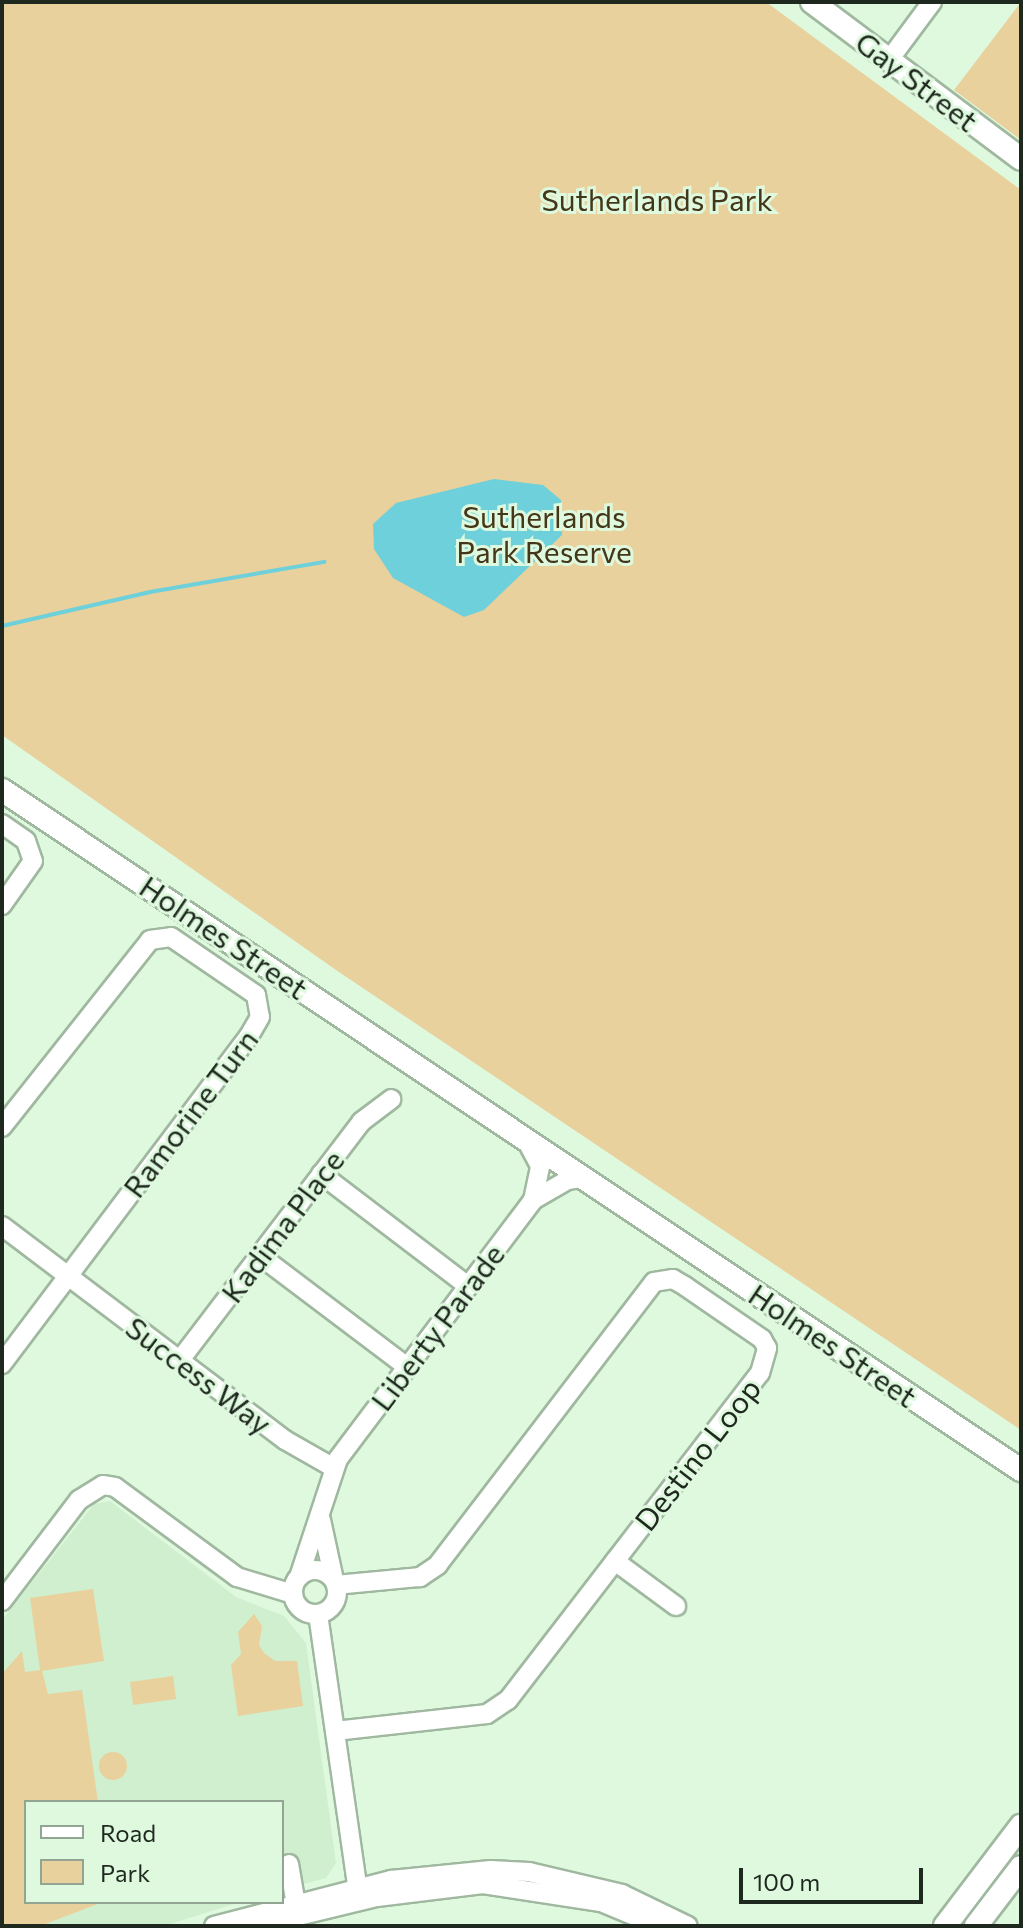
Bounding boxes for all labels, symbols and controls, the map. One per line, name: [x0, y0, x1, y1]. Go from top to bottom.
street label: Gay Street: [849, 23, 985, 139]
park label: Sutherlands Park: [541, 181, 773, 217]
park label: Sutherlands Park Reserve: [456, 498, 632, 568]
street label: Holmes Street: [133, 868, 315, 1006]
street label: Ramorine Turn: [115, 1022, 265, 1204]
street label: Kadima Place: [213, 1143, 351, 1309]
street label: Liberty Parade: [363, 1237, 511, 1417]
street label: Holmes Street: [742, 1276, 924, 1414]
street label: Success Way: [119, 1309, 279, 1441]
street label: Destino Loop: [626, 1371, 768, 1537]
legend: [24, 1800, 284, 1904]
text: Road: [100, 1818, 156, 1847]
scale bar: [743, 1852, 927, 1902]
text: Park: [100, 1858, 150, 1887]
text: 100 m: [753, 1867, 820, 1896]

